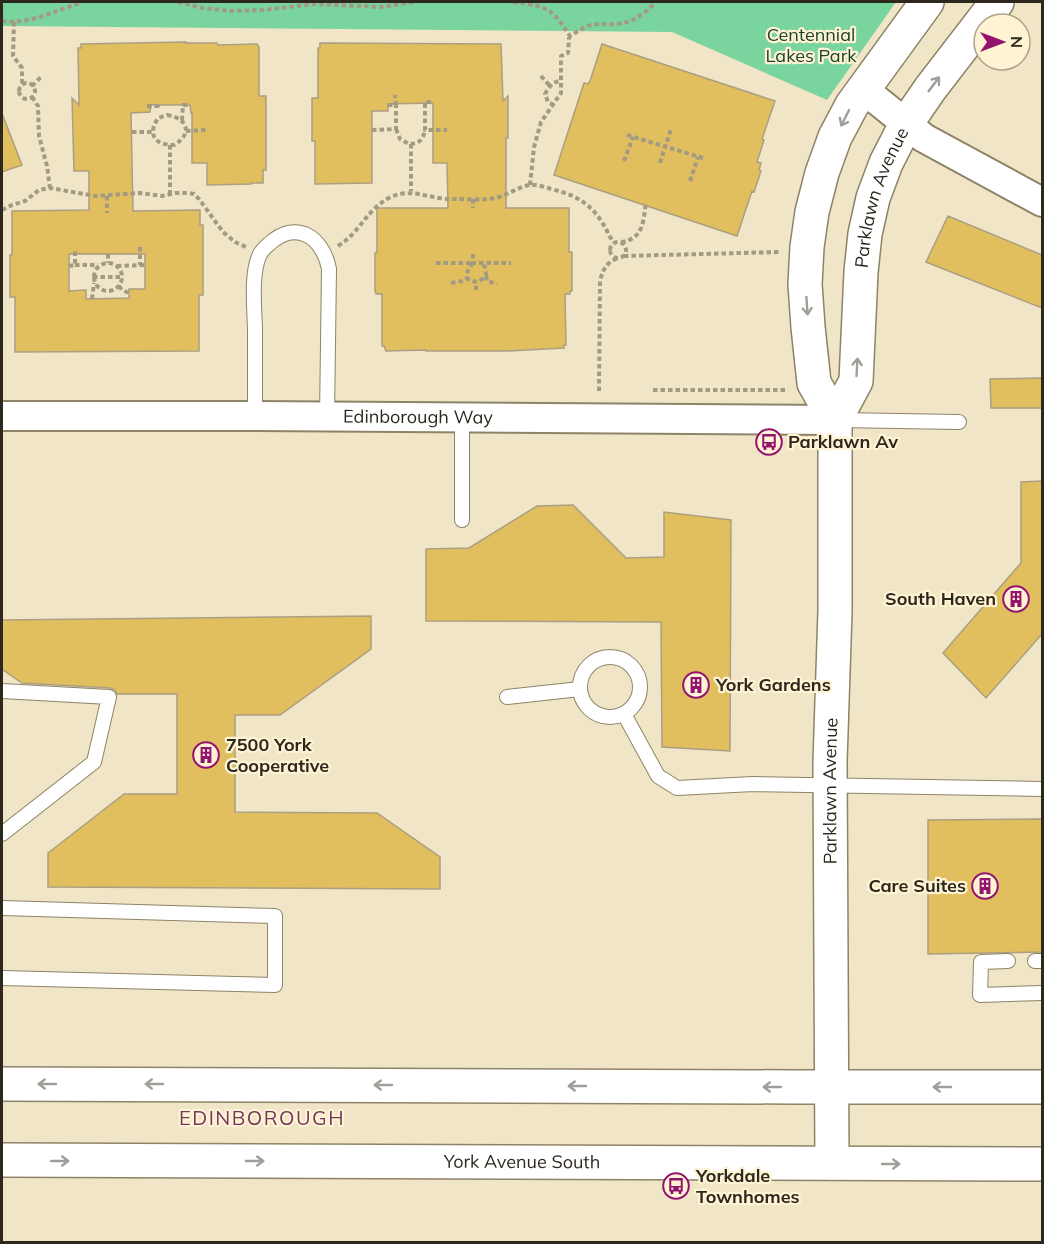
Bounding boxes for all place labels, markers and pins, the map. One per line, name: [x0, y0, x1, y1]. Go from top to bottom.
bus stop icon: Parklawn Av: [754, 427, 784, 457]
place label: Parklawn Av: [788, 430, 898, 453]
building icon: South Haven: [1001, 584, 1031, 614]
place label: South Haven: [885, 587, 996, 610]
building icon: York Gardens: [681, 670, 711, 700]
place label: York Gardens: [715, 673, 831, 696]
place label: 7500 York Cooperative: [226, 733, 329, 777]
building icon: 7500 York Cooperative: [191, 740, 221, 770]
building icon: Care Suites: [970, 871, 1000, 901]
place label: Care Suites: [868, 874, 966, 897]
place label: Yorkdale Townhomes: [695, 1164, 800, 1208]
bus stop icon: Yorkdale Townhomes: [661, 1171, 691, 1201]

